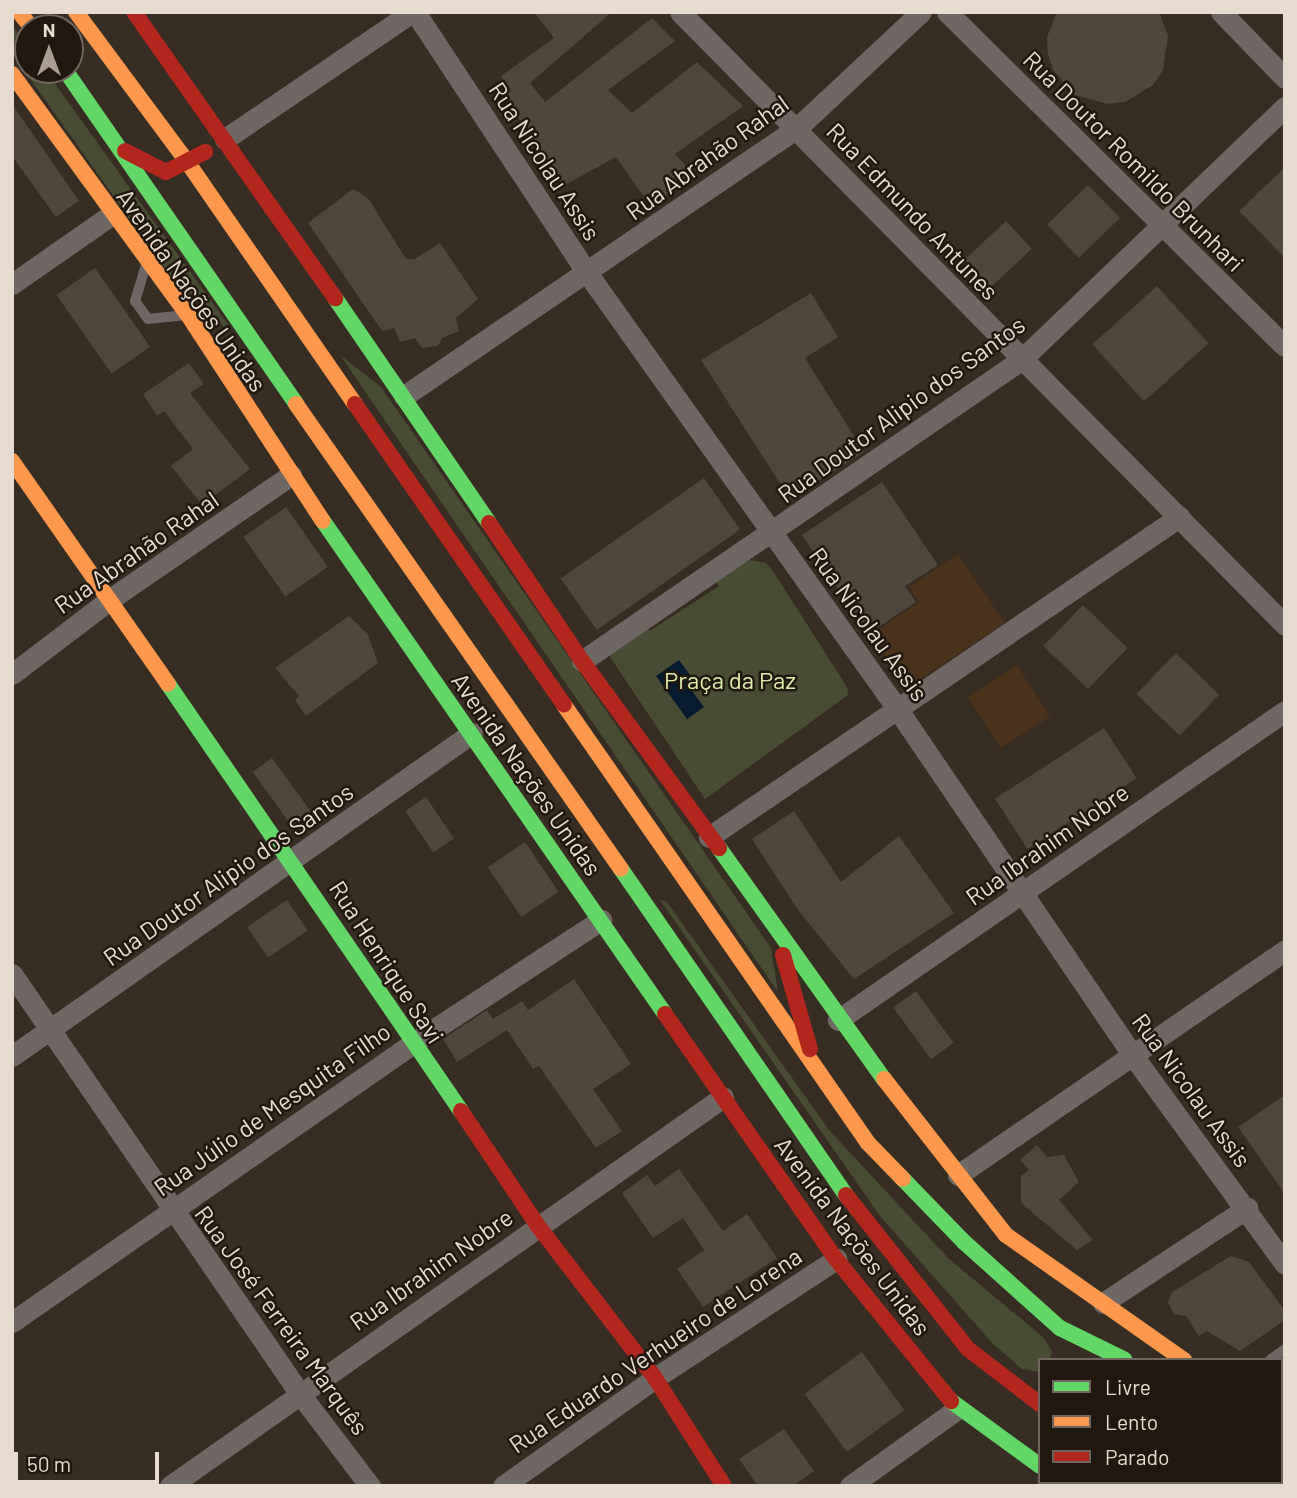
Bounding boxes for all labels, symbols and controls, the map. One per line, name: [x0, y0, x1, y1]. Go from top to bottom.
north arrow: [14, 14, 84, 84]
text: N: [43, 18, 55, 41]
street label: Rua Doutor Romildo Brunhari: [1018, 45, 1250, 277]
street label: Rua Nicolau Assis: [483, 76, 607, 246]
street label: Rua Abrahão Rahal: [620, 88, 794, 226]
street label: Rua Edmundo Antunes: [821, 117, 1005, 305]
street label: Avenida Nações Unidas: [111, 183, 273, 397]
street label: Rua Doutor Alipio dos Santos: [772, 310, 1030, 508]
street label: Rua Abrahão Rahal: [48, 485, 224, 619]
street label: Rua Nicolau Assis: [804, 542, 934, 706]
park label: Praça da Paz: [664, 666, 796, 694]
street label: Avenida Nações Unidas: [446, 667, 608, 881]
street label: Rua Doutor Alipio dos Santos: [97, 777, 359, 971]
street label: Rua Ibrahim Nobre: [960, 777, 1134, 911]
street label: Rua Henrique Savi: [324, 875, 450, 1049]
street label: Rua Nicolau Assis: [1127, 1008, 1257, 1172]
street label: Rua Júlio de Mesquita Filho: [148, 1016, 396, 1202]
street label: Avenida Nações Unidas: [769, 1131, 937, 1341]
street label: Rua José Ferreira Marquês: [189, 1200, 375, 1440]
street label: Rua Ibrahim Nobre: [344, 1202, 518, 1336]
street label: Rua Eduardo Verhueiro de Lorena: [503, 1241, 807, 1459]
legend: [1038, 1358, 1283, 1484]
text: Livre: [1105, 1374, 1151, 1399]
text: Lento: [1105, 1409, 1158, 1434]
scale bar: [18, 1438, 163, 1482]
text: Parado: [1105, 1444, 1169, 1469]
text: 50 m: [27, 1451, 71, 1476]

